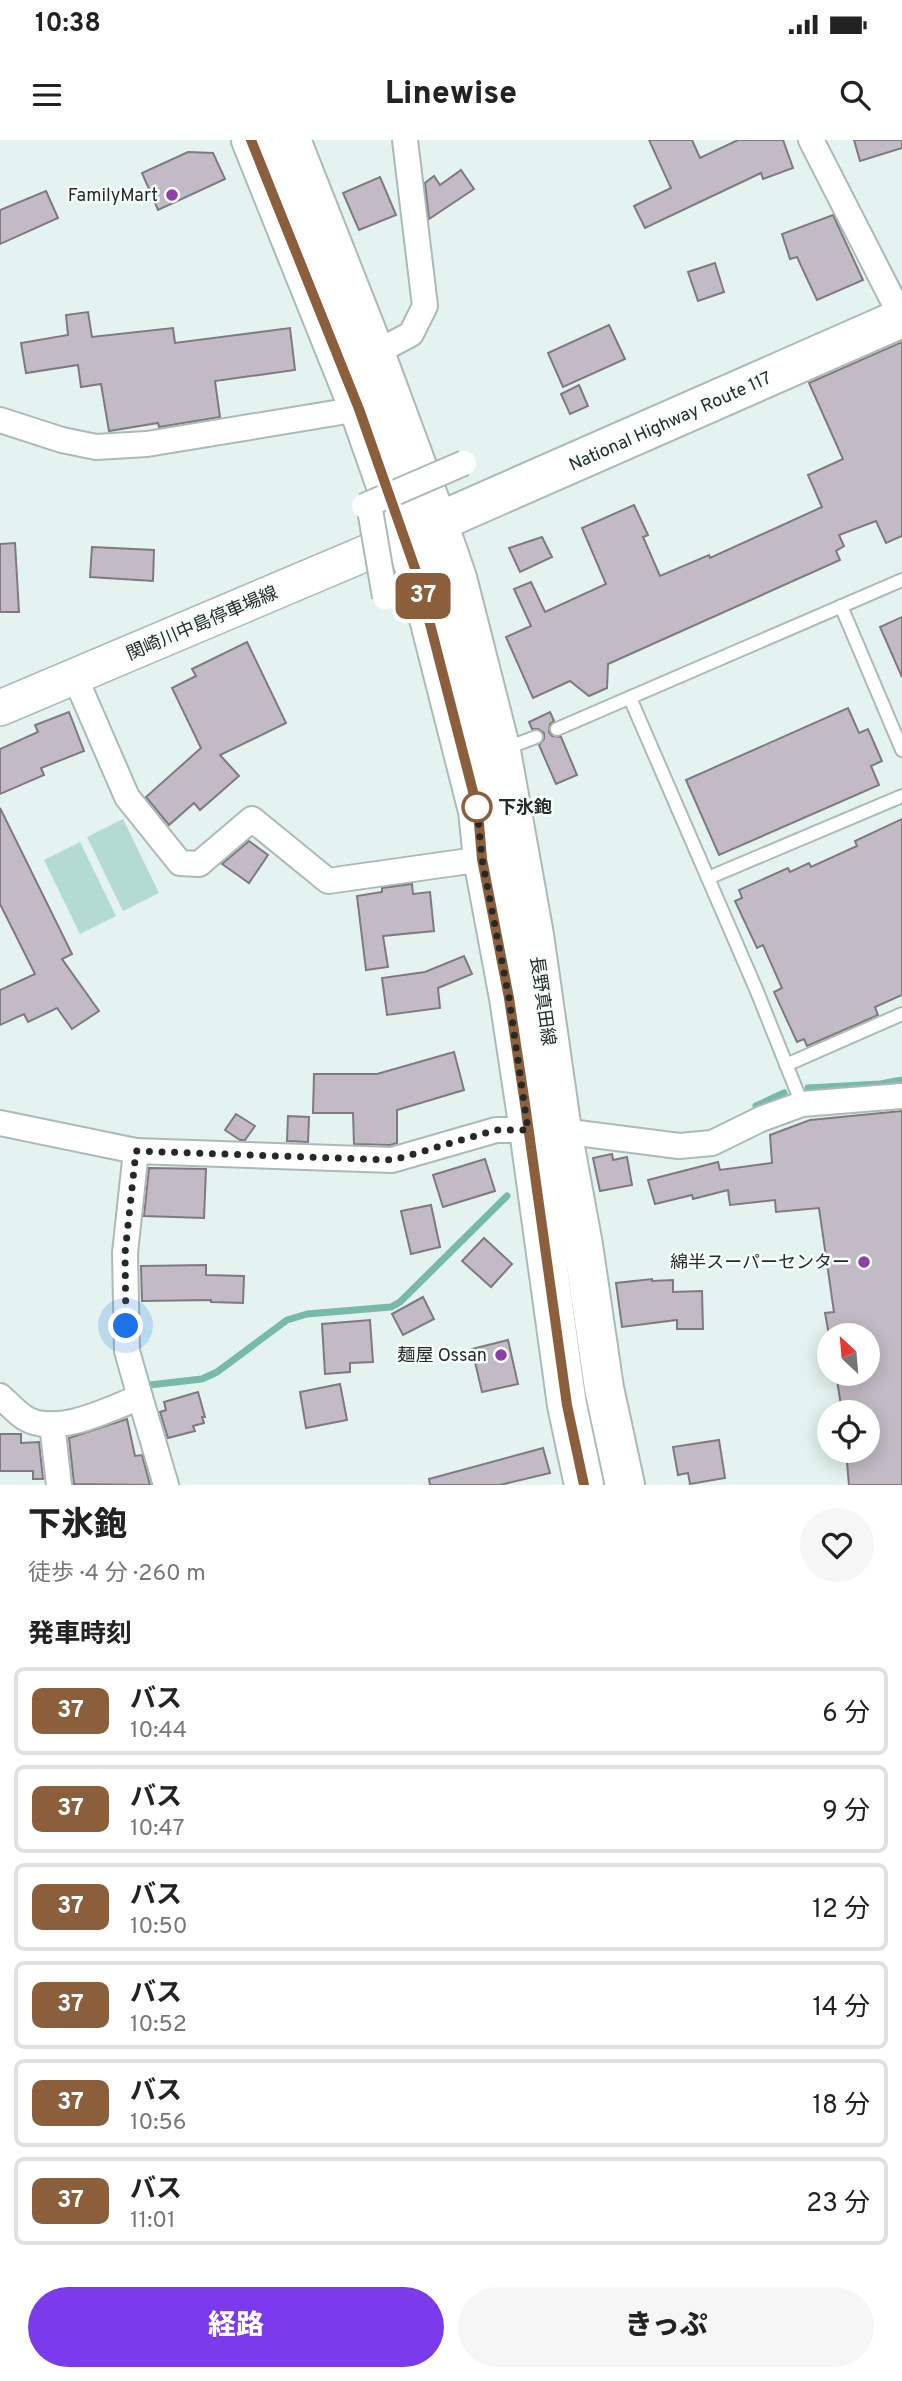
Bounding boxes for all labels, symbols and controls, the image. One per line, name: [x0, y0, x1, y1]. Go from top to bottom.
text: 10:38: [35, 8, 101, 41]
text: Linewise: [385, 75, 517, 115]
icon: menu: [28, 76, 66, 114]
icon: search: [836, 76, 874, 114]
place label: FamilyMart: [68, 185, 158, 208]
marker: FamilyMart: [164, 187, 180, 203]
street label: National Highway Route 117: [566, 367, 775, 477]
line badge: 37: [392, 573, 454, 619]
text: 37: [410, 581, 436, 611]
street label: 関崎川中島停車場線: [124, 582, 282, 667]
marker: 下氷鉋: [462, 792, 492, 822]
place label: 下氷鉋: [498, 797, 552, 820]
street label: 長野真田線: [524, 955, 559, 1047]
place label: 綿半スーパーセンター: [670, 1252, 850, 1275]
marker: 綿半スーパーセンター: [856, 1254, 872, 1270]
your location: [108, 1308, 143, 1343]
north arrow: [817, 1323, 880, 1386]
map controls: [817, 1323, 880, 1463]
place label: 麺屋 Ossan: [398, 1345, 487, 1368]
marker: 麺屋 Ossan: [493, 1347, 509, 1363]
button: locate: [817, 1400, 880, 1463]
text: 下氷鉋: [28, 1506, 127, 1548]
button: heart: [800, 1508, 874, 1582]
text: 徒歩 · 4 分 · 260 m: [28, 1560, 206, 1589]
text: 発車時刻: [28, 1619, 132, 1652]
text: バス: [130, 1684, 182, 1717]
text: 37: [57, 1696, 84, 1726]
text: 6 分: [822, 1698, 870, 1731]
text: 10:44: [130, 1717, 187, 1746]
text: バス: [130, 1782, 182, 1815]
text: 37: [57, 1794, 84, 1824]
text: 9 分: [822, 1796, 870, 1829]
text: 10:47: [130, 1815, 185, 1844]
text: バス: [130, 1880, 182, 1913]
text: 37: [57, 1892, 84, 1922]
text: 12 分: [812, 1894, 870, 1927]
text: 10:50: [130, 1913, 188, 1942]
text: バス: [130, 1978, 182, 2011]
text: 37: [57, 1990, 84, 2020]
text: 14 分: [813, 1992, 870, 2025]
text: 10:52: [130, 2011, 187, 2040]
text: バス: [130, 2076, 182, 2109]
text: 37: [57, 2088, 84, 2118]
text: 18 分: [812, 2090, 870, 2123]
text: 10:56: [130, 2109, 187, 2138]
text: バス: [130, 2174, 182, 2207]
text: 37: [57, 2186, 84, 2216]
text: 23 分: [806, 2188, 870, 2221]
text: 11:01: [130, 2207, 176, 2236]
button: 経路: [28, 2287, 444, 2367]
button: きっぷ: [458, 2287, 874, 2367]

